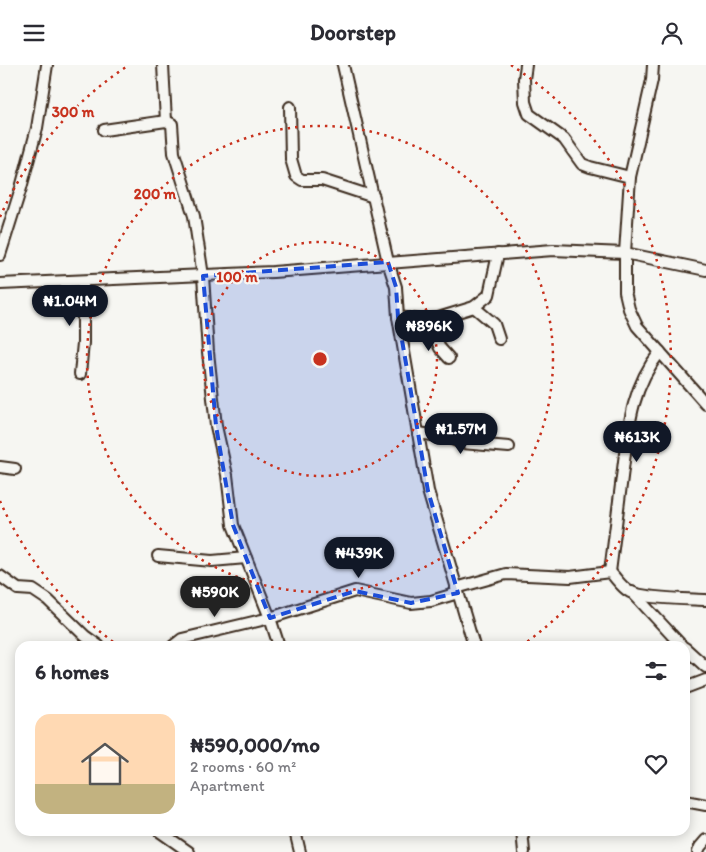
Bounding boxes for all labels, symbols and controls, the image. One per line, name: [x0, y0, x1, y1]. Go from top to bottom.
icon: menu: [20, 19, 48, 47]
text: Doorstep: [310, 19, 396, 46]
icon: person: [658, 19, 686, 47]
text: 300 m: [52, 103, 95, 121]
text: 200 m: [134, 185, 177, 203]
text: 100 m: [216, 268, 258, 286]
pin: ₦1.04M: [29, 285, 111, 327]
text: ₦1.04M: [43, 291, 97, 310]
pin: ₦896K: [394, 309, 464, 352]
text: ₦896K: [406, 316, 452, 335]
centre of rings: [311, 350, 329, 368]
pin: ₦1.57M: [420, 413, 502, 455]
text: ₦1.57M: [436, 419, 486, 438]
pin: ₦613K: [602, 421, 672, 463]
text: ₦613K: [614, 427, 660, 446]
pin: ₦439K: [324, 537, 394, 579]
text: ₦439K: [335, 543, 383, 562]
pin: ₦590K: [180, 575, 250, 618]
text: ₦590K: [191, 582, 239, 601]
icon: filters: [642, 657, 670, 685]
text: 6 homes: [35, 659, 109, 684]
text: ₦590,000/mo: [190, 732, 320, 757]
icon: home: [75, 734, 135, 794]
icon: heart: [642, 750, 670, 778]
text: 2 rooms · 60 m²: [190, 757, 296, 776]
text: Apartment: [190, 776, 265, 795]

